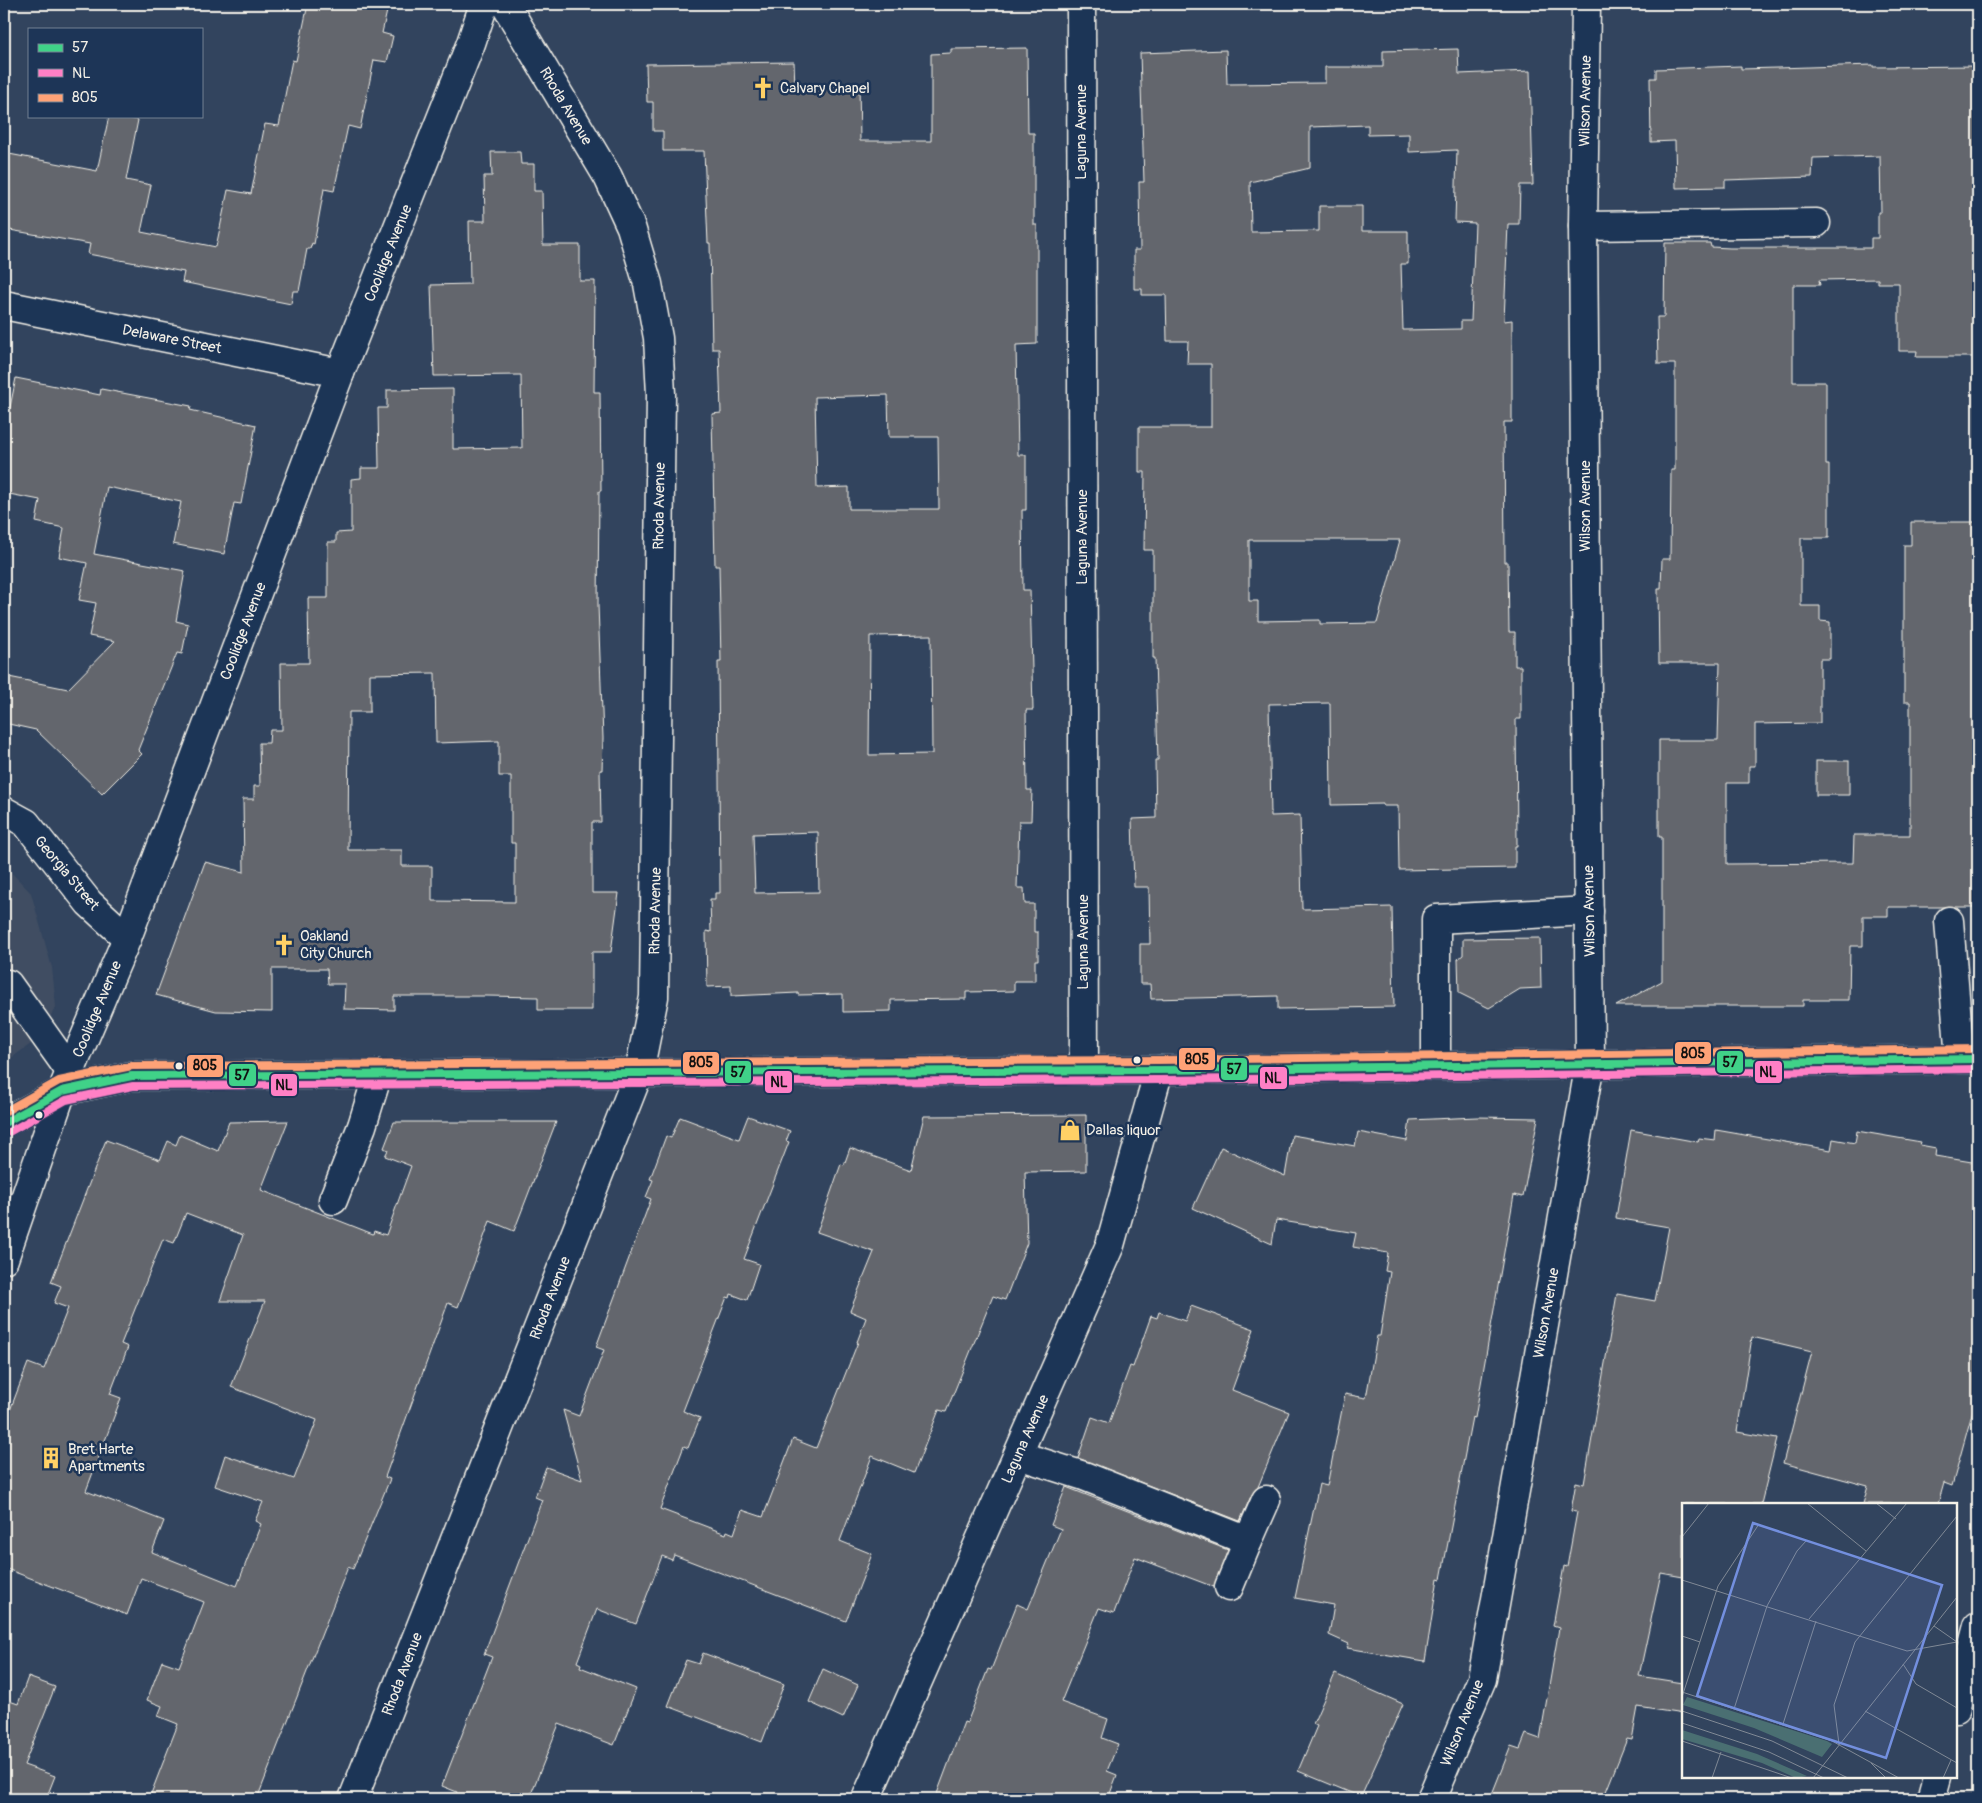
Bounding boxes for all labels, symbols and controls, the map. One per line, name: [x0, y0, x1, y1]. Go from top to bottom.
legend: [28, 28, 202, 118]
text: 57: [72, 38, 88, 57]
street label: Wilson Avenue: [1575, 54, 1596, 147]
text: NL: [72, 64, 91, 83]
street label: Rhoda Avenue: [535, 64, 597, 149]
church icon: Calvary Chapel: [750, 75, 776, 101]
place label: Calvary Chapel: [780, 79, 870, 98]
street label: Laguna Avenue: [1072, 84, 1091, 180]
text: 805: [72, 88, 98, 107]
street label: Coolidge Avenue: [360, 201, 417, 305]
street label: Delaware Street: [121, 321, 224, 359]
street label: Wilson Avenue: [1576, 460, 1595, 552]
street label: Rhoda Avenue: [649, 462, 670, 550]
street label: Laguna Avenue: [1073, 489, 1092, 585]
street label: Coolidge Avenue: [216, 579, 271, 683]
street label: Georgia Street: [30, 832, 104, 915]
street label: Wilson Avenue: [1579, 864, 1600, 957]
street label: Rhoda Avenue: [645, 867, 666, 955]
street label: Laguna Avenue: [1074, 894, 1093, 990]
place label: Oakland City Church: [300, 927, 371, 963]
church icon: Oakland City Church: [271, 932, 297, 958]
street label: Coolidge Avenue: [69, 957, 127, 1060]
line badge: 805: [1674, 1041, 1712, 1065]
text: 805: [1681, 1045, 1706, 1062]
line badge: 805: [1178, 1047, 1216, 1071]
line badge: 57: [1716, 1050, 1744, 1074]
line badge: 805: [682, 1051, 720, 1075]
text: 805: [1185, 1051, 1210, 1068]
line badge: 805: [186, 1054, 224, 1078]
text: 805: [689, 1054, 714, 1071]
text: 57: [1723, 1054, 1738, 1071]
unlabelled marker: [1132, 1055, 1142, 1065]
text: 805: [193, 1057, 218, 1074]
line badge: 57: [1220, 1057, 1248, 1081]
line badge: 57: [724, 1060, 752, 1084]
line badge: NL: [1754, 1060, 1783, 1084]
unlabelled marker: [174, 1061, 184, 1071]
text: 57: [1227, 1061, 1242, 1078]
line badge: 57: [228, 1063, 257, 1087]
text: 57: [731, 1064, 746, 1081]
text: NL: [1759, 1064, 1777, 1081]
line badge: NL: [1259, 1066, 1288, 1090]
text: 57: [235, 1067, 250, 1084]
line badge: NL: [764, 1070, 793, 1094]
text: NL: [1264, 1070, 1282, 1087]
line badge: NL: [270, 1073, 298, 1097]
text: NL: [770, 1074, 788, 1091]
text: NL: [275, 1077, 293, 1094]
unlabelled marker: [34, 1110, 44, 1120]
shop icon: Dallas liquor: [1057, 1117, 1083, 1143]
place label: Dallas liquor: [1086, 1121, 1161, 1140]
street label: Rhoda Avenue: [526, 1253, 575, 1342]
street label: Wilson Avenue: [1529, 1266, 1564, 1360]
street label: Laguna Avenue: [997, 1391, 1054, 1487]
place label: Bret Harte Apartments: [68, 1440, 145, 1476]
building icon: Bret Harte Apartments: [38, 1445, 64, 1471]
inset map: [1682, 1503, 1957, 1778]
street label: Rhoda Avenue: [378, 1629, 427, 1718]
street label: Wilson Avenue: [1437, 1677, 1489, 1769]

